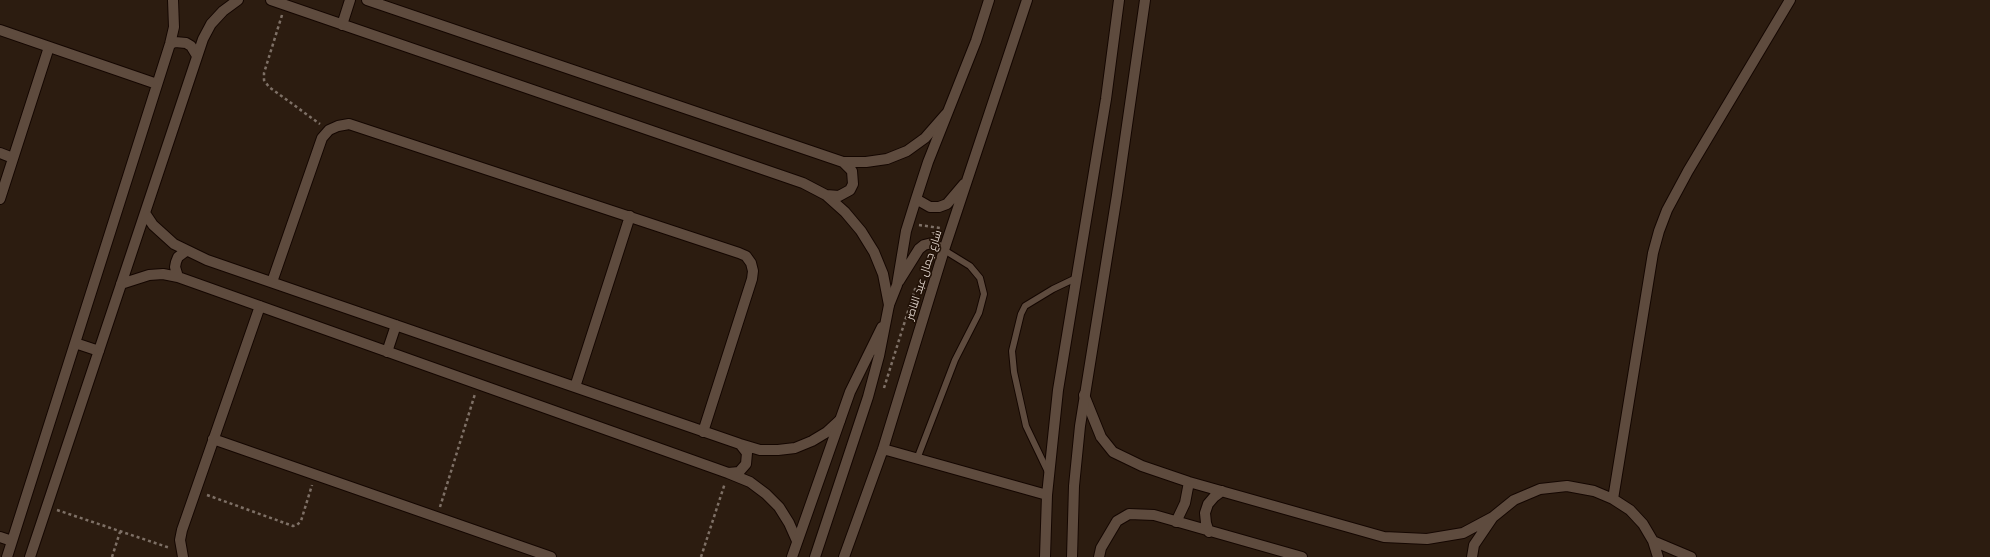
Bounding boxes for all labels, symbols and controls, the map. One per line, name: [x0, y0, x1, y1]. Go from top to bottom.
street label: شارع جمال عبد الناصر: [903, 228, 945, 322]

